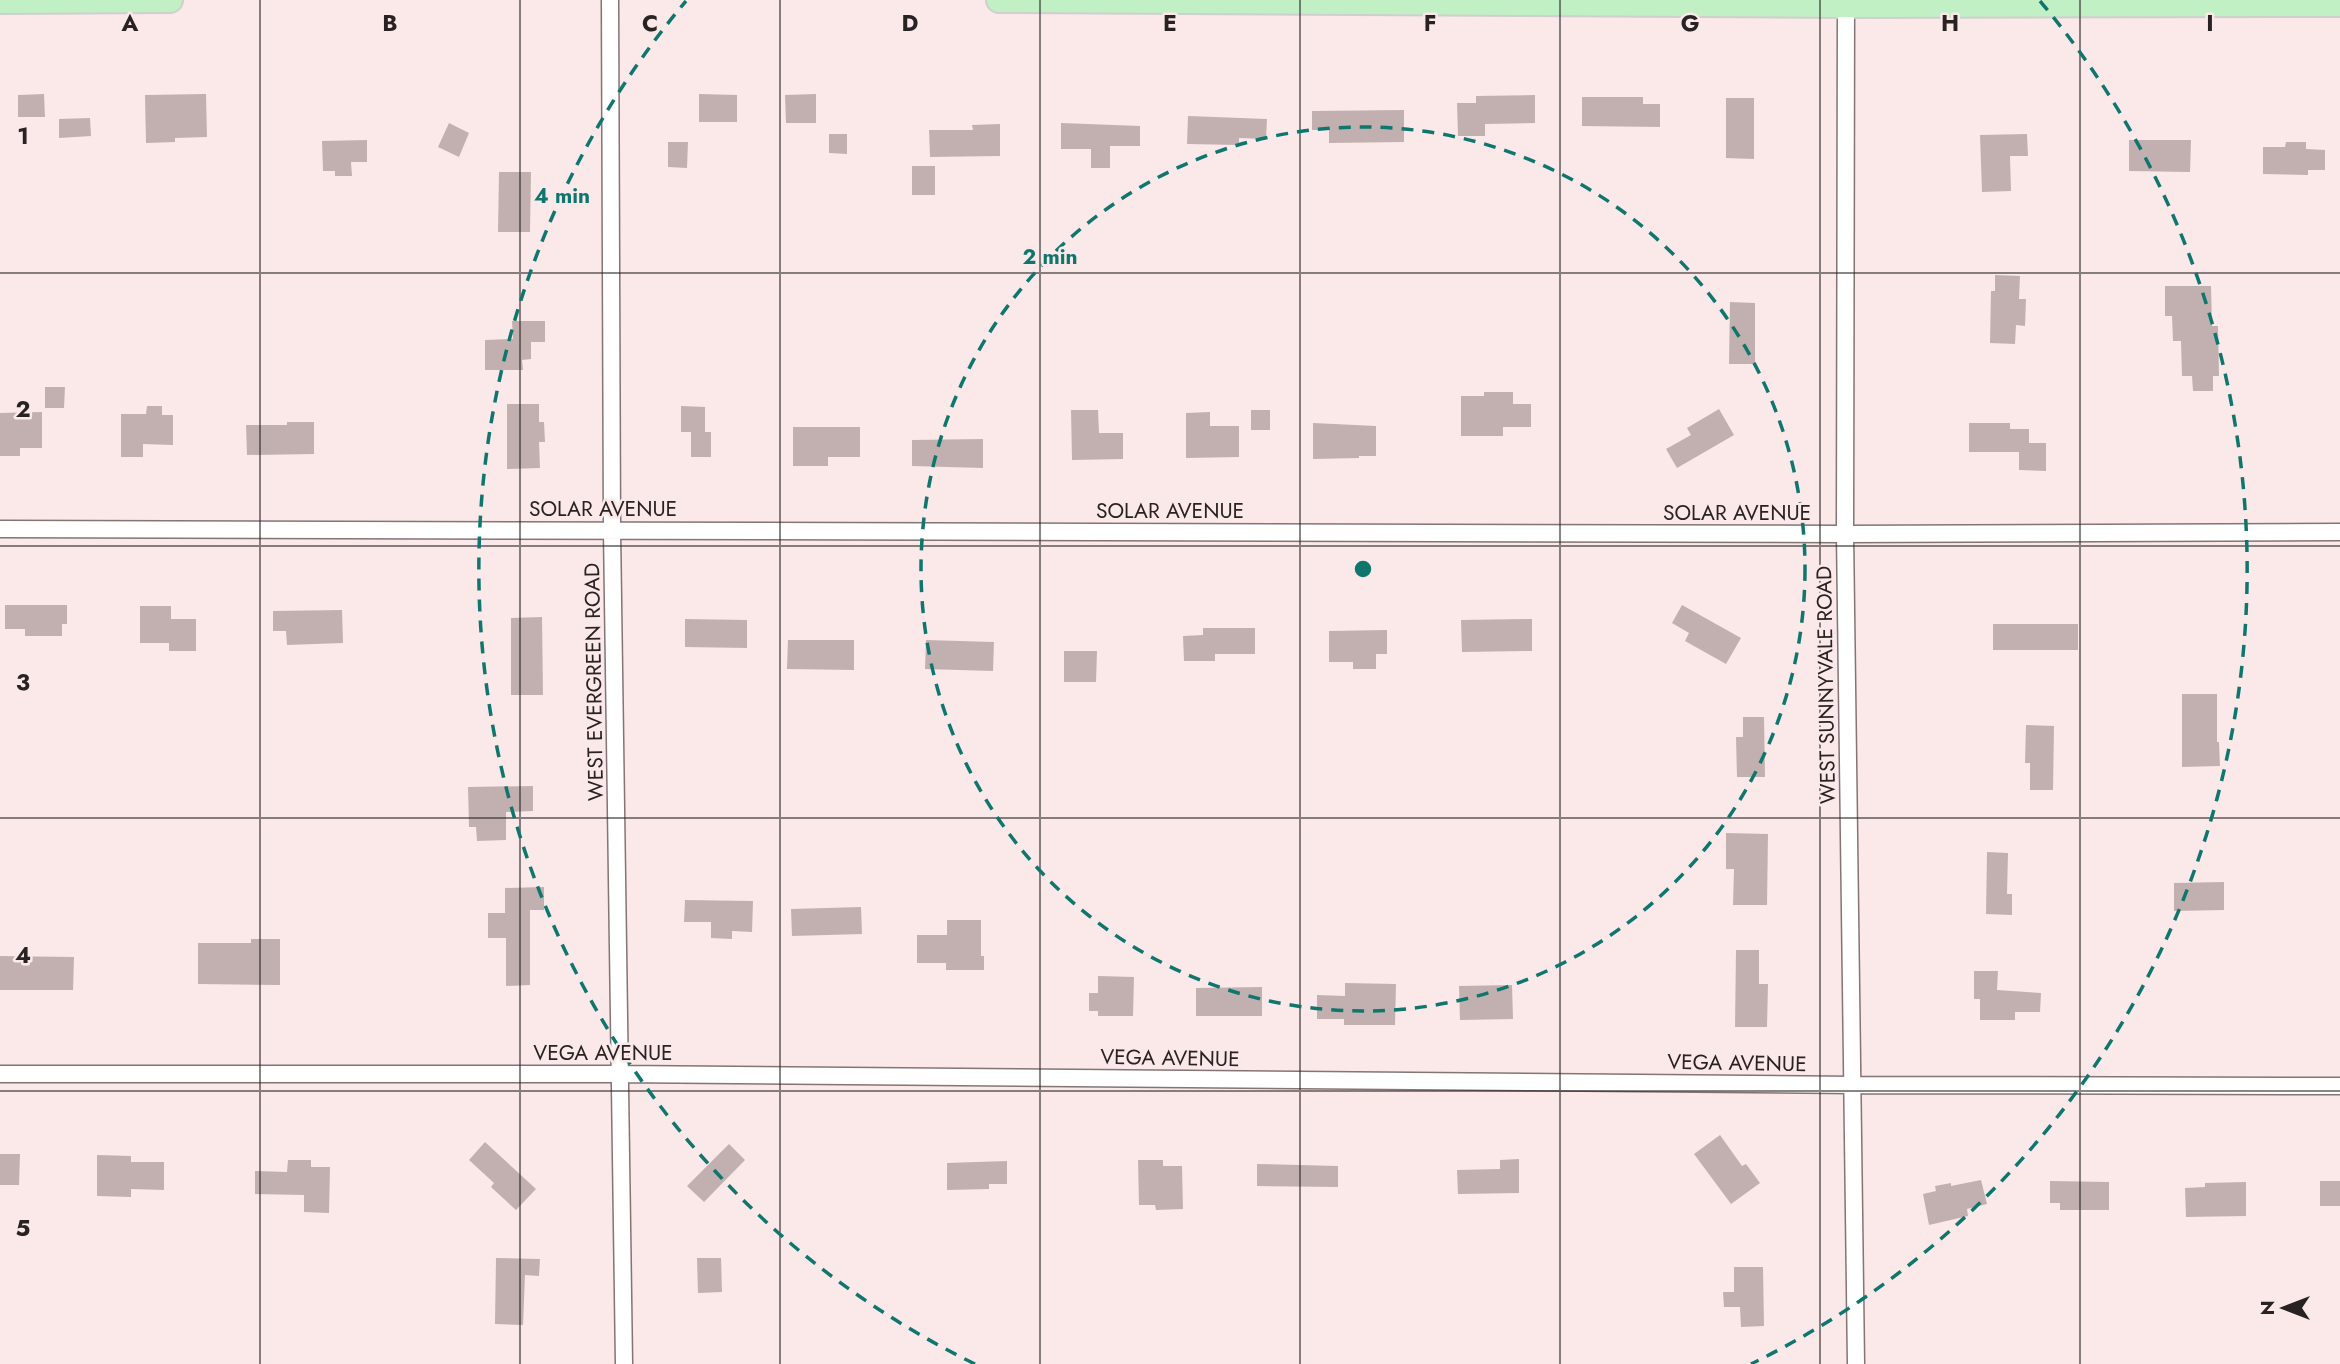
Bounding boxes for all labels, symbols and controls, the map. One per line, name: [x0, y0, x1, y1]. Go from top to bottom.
text: A: [121, 6, 139, 40]
text: B: [382, 6, 398, 40]
text: C: [642, 6, 658, 40]
text: D: [902, 6, 919, 40]
text: E: [1163, 6, 1177, 40]
text: F: [1424, 6, 1436, 40]
text: G: [1681, 6, 1699, 40]
text: H: [1941, 6, 1959, 40]
text: I: [2206, 6, 2214, 40]
text: 1: [17, 119, 29, 153]
text: 4 min: [534, 181, 590, 211]
text: 2 min: [1022, 242, 1078, 272]
text: 2: [15, 392, 31, 426]
street label: SOLAR AVENUE: [529, 494, 677, 524]
street label: SOLAR AVENUE: [1096, 496, 1244, 526]
street label: SOLAR AVENUE: [1663, 498, 1811, 528]
centre of rings: [1351, 557, 1375, 581]
street label: WEST EVERGREEN ROAD: [577, 563, 611, 801]
street label: WEST SUNNYVALE ROAD: [1809, 566, 1843, 804]
text: 3: [16, 665, 30, 699]
text: 4: [15, 938, 31, 972]
street label: VEGA AVENUE: [533, 1038, 673, 1068]
street label: VEGA AVENUE: [1100, 1042, 1240, 1074]
street label: VEGA AVENUE: [1667, 1047, 1807, 1079]
text: 5: [16, 1211, 30, 1245]
north arrow: [2249, 1273, 2319, 1343]
text: N: [2254, 1300, 2281, 1316]

